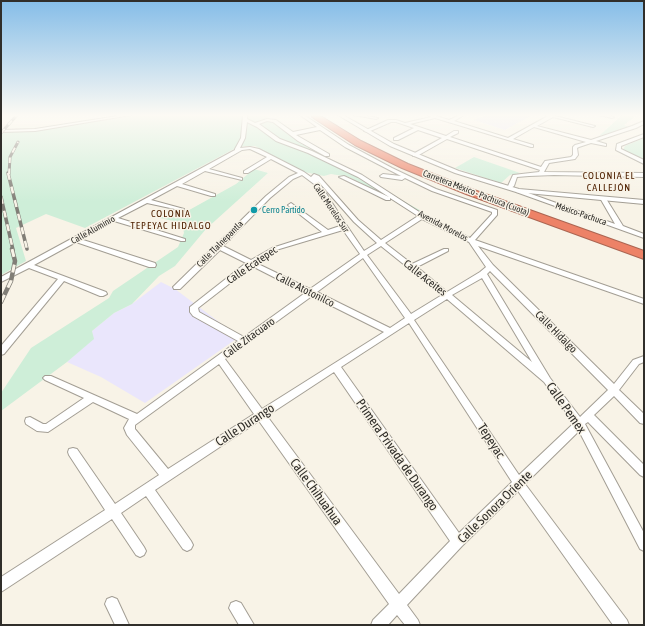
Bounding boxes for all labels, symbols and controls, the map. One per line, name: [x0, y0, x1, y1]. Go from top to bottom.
street label: Carretera México - Pachuca (Cuota): [421, 168, 531, 218]
district label: COLONIA EL CALLEJÓN: [583, 170, 635, 194]
street label: Calle Morelos Sur: [311, 181, 351, 235]
street label: México-Pachuca: [554, 200, 608, 228]
marker: Cerro Partido: [249, 205, 259, 215]
place label: Cerro Partido: [262, 205, 305, 215]
district label: COLONIA TEPEYAC HIDALGO: [130, 208, 212, 232]
street label: Avenida Morelos: [416, 208, 470, 244]
street label: Calle Aluminio: [69, 213, 117, 247]
street label: Calle Tlalnepantla: [194, 218, 246, 270]
street label: Calle Ecatepec: [224, 243, 280, 287]
street label: Calle Aceites: [401, 257, 449, 299]
street label: Calle Atotonilco: [273, 270, 337, 310]
street label: Calle Hidalgo: [532, 308, 580, 356]
street label: Calle Zitacuaro: [220, 315, 278, 361]
street label: Calle Pemex: [543, 379, 589, 437]
street label: Primera Privada de Durango: [352, 396, 442, 514]
street label: Calle Durango: [213, 400, 277, 450]
street label: Tepeyac: [474, 420, 508, 462]
street label: Calle Chihuahua: [287, 456, 345, 528]
street label: Calle Sonora Oriente: [454, 467, 536, 547]

